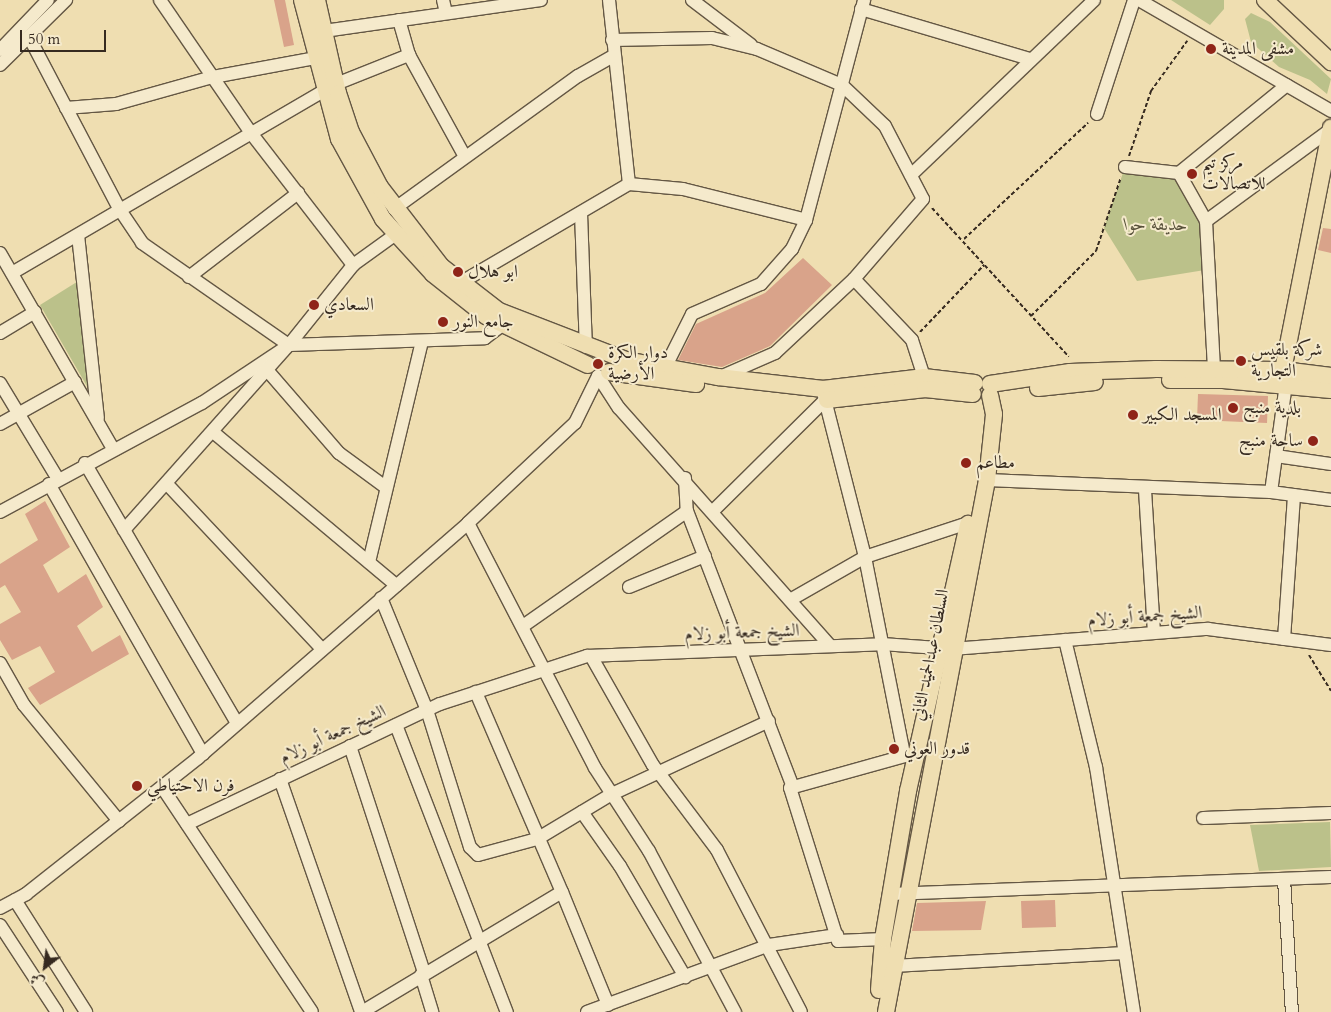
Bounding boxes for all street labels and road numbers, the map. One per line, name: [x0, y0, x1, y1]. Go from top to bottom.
street label: السلطان عبدالحميد الثاني: [908, 587, 954, 723]
street label: الشيخ جمعة أبو زلام: [1087, 602, 1203, 632]
street label: الشيخ جمعة أبو زلام: [684, 620, 800, 646]
street label: الشيخ جمعة أبو زلام: [276, 701, 390, 769]

